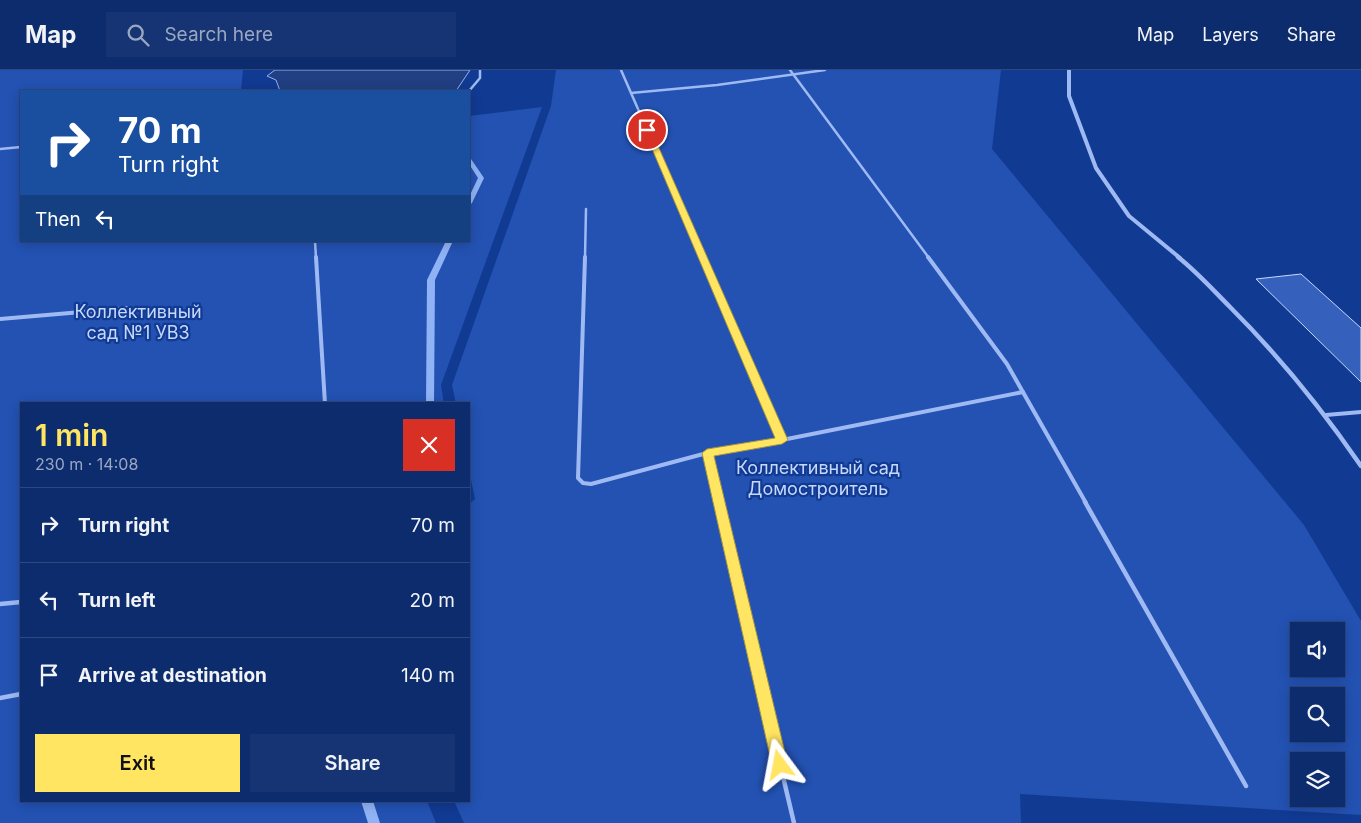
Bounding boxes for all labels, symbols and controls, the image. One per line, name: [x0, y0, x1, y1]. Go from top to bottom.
search box: [106, 12, 456, 57]
text: Map: [25, 20, 76, 49]
icon: search: [124, 21, 152, 49]
text: Search here: [164, 23, 273, 46]
text: Map: [1137, 24, 1174, 45]
text: Layers: [1202, 24, 1259, 45]
text: Share: [1287, 24, 1336, 45]
text: 70 m: [118, 109, 202, 151]
pin: [626, 109, 668, 151]
icon: right: [35, 110, 100, 175]
icon: arrive: [633, 116, 661, 144]
text: Turn right: [118, 151, 219, 177]
icon: left: [91, 205, 119, 233]
text: Then: [35, 208, 81, 231]
park label: Коллективный сад №1 УВЗ: [74, 301, 202, 343]
text: 1 min: [35, 417, 108, 453]
button: close: [403, 419, 455, 471]
text: 230 m · 14:08: [35, 454, 138, 474]
park label: Коллективный сад Домостроитель: [736, 457, 900, 499]
icon: right: [35, 511, 63, 539]
text: Turn right: [78, 514, 169, 537]
text: 70 m: [411, 514, 455, 537]
icon: left: [35, 586, 63, 614]
text: Turn left: [78, 589, 156, 612]
text: 20 m: [409, 589, 455, 612]
map controls: [1290, 622, 1345, 807]
button: sound: [1290, 622, 1345, 677]
icon: arrive: [35, 661, 63, 689]
text: Arrive at destination: [78, 664, 267, 687]
text: 140 m: [401, 664, 455, 687]
button: search: [1290, 687, 1345, 742]
button: Exit: [35, 734, 240, 792]
button: Share: [250, 734, 455, 792]
position arrow: [753, 738, 805, 790]
button: layers: [1290, 752, 1345, 807]

